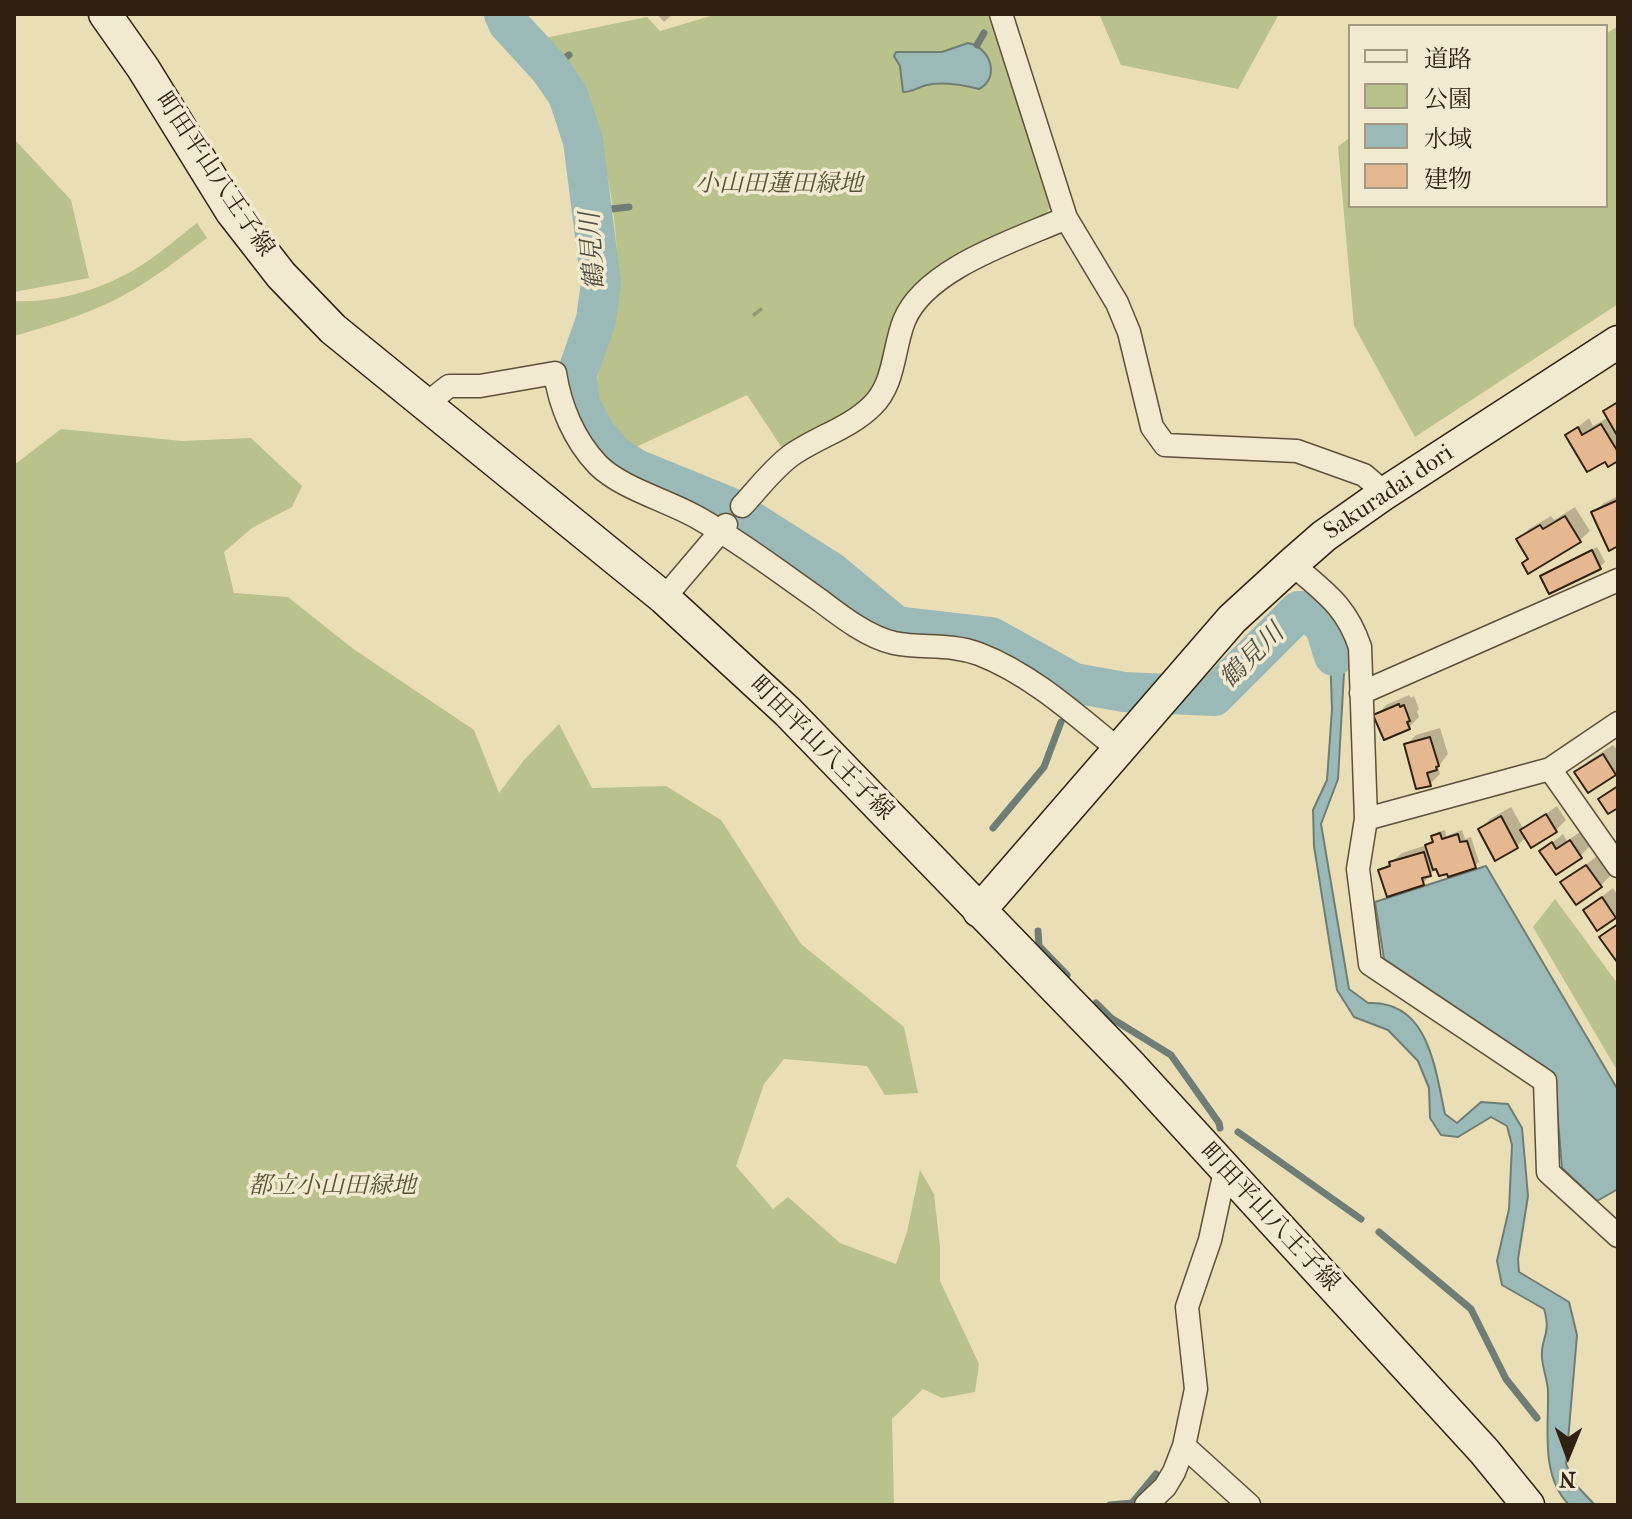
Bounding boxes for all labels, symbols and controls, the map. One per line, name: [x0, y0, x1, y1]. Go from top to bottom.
legend: [1348, 24, 1608, 208]
text: 道路: [1424, 45, 1472, 73]
text: 公園: [1424, 85, 1472, 113]
street label: 町田平山八王子線: [148, 87, 280, 263]
text: 水域: [1424, 125, 1472, 153]
text: 建物: [1424, 165, 1472, 193]
park label: 小山田蓮田緑地: [695, 171, 863, 199]
water label: 鶴見川: [576, 211, 612, 291]
street label: Sakuradai dori: [1319, 439, 1459, 547]
water label: 鶴見川: [1214, 618, 1292, 696]
street label: 町田平山八王子線: [743, 671, 899, 827]
street label: 町田平山八王子線: [1193, 1138, 1345, 1298]
park label: 都立小山田緑地: [248, 1173, 416, 1201]
north arrow: [1528, 1415, 1608, 1495]
text: N: [1559, 1466, 1576, 1492]

